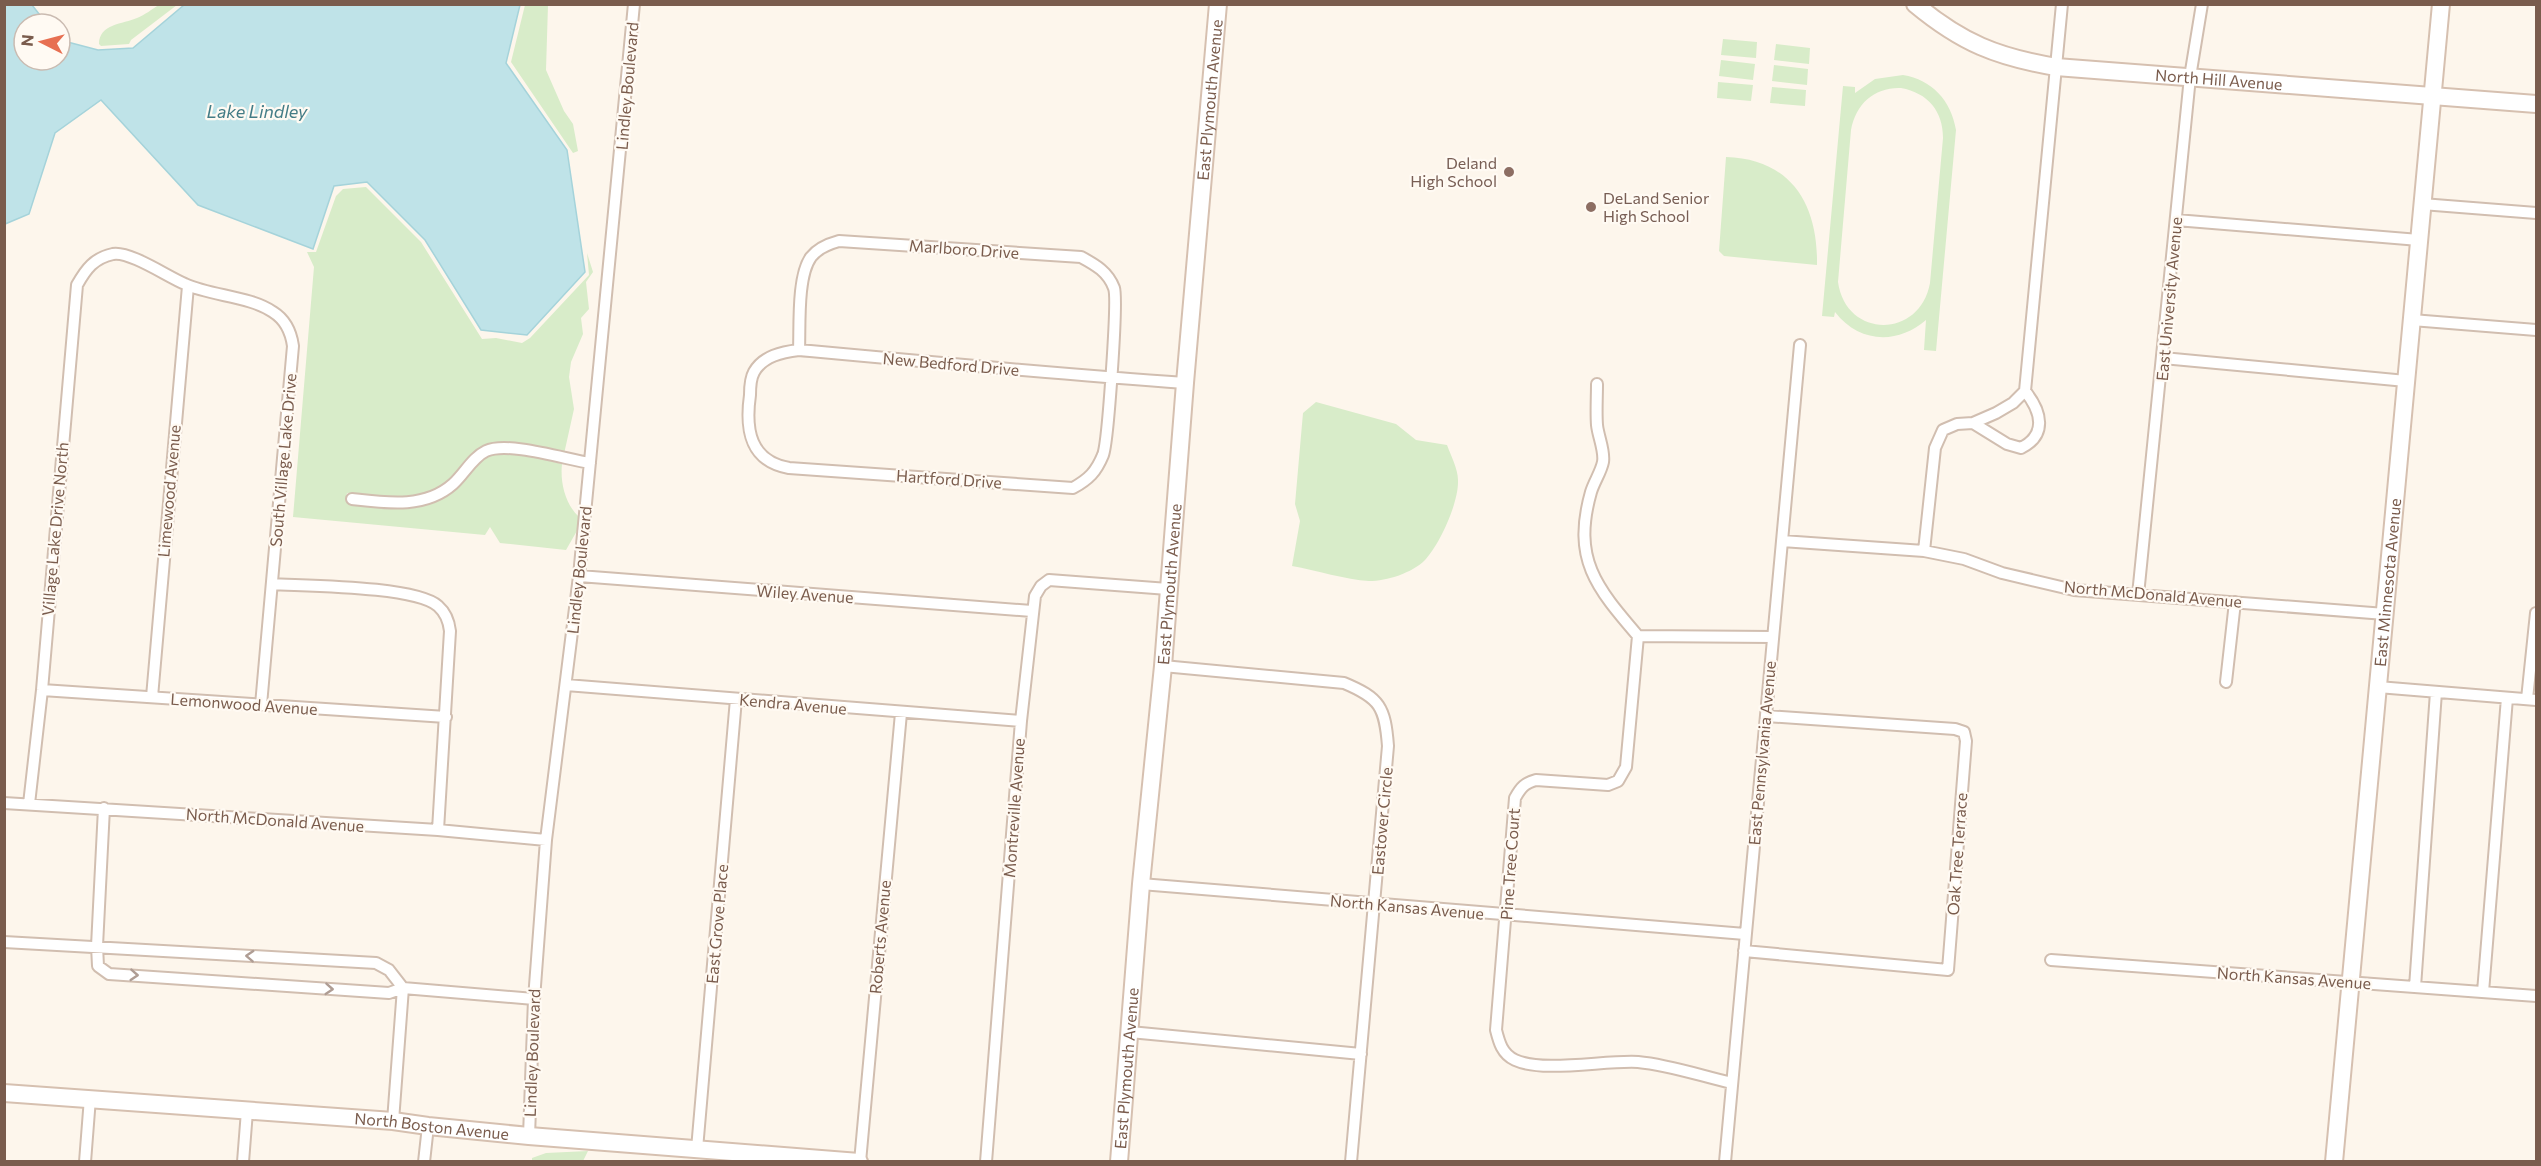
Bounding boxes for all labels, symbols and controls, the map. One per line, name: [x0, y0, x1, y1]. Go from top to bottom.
north arrow: [12, 12, 72, 72]
street label: East Plymouth Avenue: [1193, 18, 1226, 181]
street label: Lindley Boulevard: [611, 21, 642, 151]
text: N: [17, 33, 37, 47]
street label: North Hill Avenue: [2155, 65, 2283, 93]
water label: Lake Lindley: [207, 100, 308, 122]
place label: Deland High School: [1410, 153, 1497, 190]
marker: Deland High School: [1502, 165, 1516, 179]
place label: DeLand Senior High School: [1603, 188, 1710, 225]
marker: DeLand Senior High School: [1584, 200, 1598, 214]
street label: East University Avenue: [2152, 216, 2185, 382]
street label: Marlboro Drive: [908, 235, 1020, 262]
street label: New Bedford Drive: [882, 348, 1020, 379]
street label: South Village Lake Drive: [265, 372, 300, 548]
street label: Limewood Avenue: [153, 424, 184, 558]
street label: Village Lake Drive North: [37, 441, 72, 617]
street label: Hartford Drive: [896, 465, 1003, 492]
street label: East Minnesota Avenue: [2370, 497, 2404, 668]
street label: East Plymouth Avenue: [1153, 503, 1185, 666]
street label: Lindley Boulevard: [562, 505, 595, 635]
street label: North McDonald Avenue: [2063, 576, 2243, 611]
street label: Wiley Avenue: [756, 581, 854, 606]
street label: East Pennsylvania Avenue: [1744, 660, 1779, 846]
street label: Lemonwood Avenue: [170, 689, 318, 718]
street label: Kendra Avenue: [738, 689, 848, 718]
street label: Montreville Avenue: [999, 737, 1028, 879]
street label: Eastover Circle: [1367, 766, 1396, 876]
street label: Oak Tree Terrace: [1943, 792, 1970, 916]
street label: North McDonald Avenue: [185, 804, 365, 835]
street label: Pine Tree Court: [1496, 807, 1523, 921]
street label: East Grove Place: [702, 863, 731, 985]
street label: Roberts Avenue: [865, 879, 894, 995]
street label: North Kansas Avenue: [1329, 890, 1485, 923]
one-way arrow: [246, 950, 255, 963]
street label: North Kansas Avenue: [2216, 963, 2372, 992]
one-way arrow: [130, 969, 139, 982]
one-way arrow: [324, 982, 333, 995]
street label: East Plymouth Avenue: [1110, 987, 1142, 1150]
street label: Lindley Boulevard: [520, 989, 543, 1117]
street label: North Boston Avenue: [354, 1108, 510, 1143]

